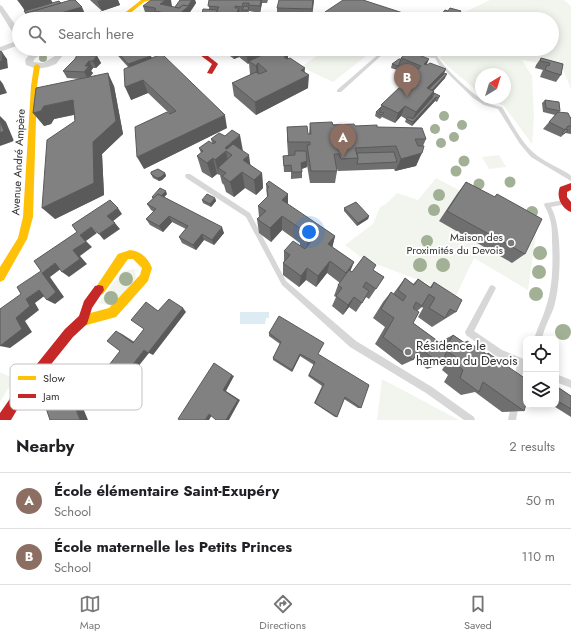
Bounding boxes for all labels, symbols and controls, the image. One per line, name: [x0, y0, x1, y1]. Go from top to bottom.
search box: [12, 12, 559, 56]
icon: search: [26, 23, 48, 45]
text: Search here: [58, 23, 134, 45]
pin: B: [394, 64, 420, 97]
north arrow: [475, 68, 511, 104]
street label: Avenue André Ampère: [7, 108, 29, 216]
pin: A: [330, 124, 356, 157]
your location: [299, 222, 319, 242]
place label: Maison des Proximités du Devois: [406, 229, 504, 258]
marker: Maison des Proximités du Devois: [506, 238, 516, 248]
place label: Résidence le hameau du Devois: [416, 336, 518, 370]
map controls: [523, 336, 559, 408]
button: locate: [523, 336, 559, 372]
marker: Résidence le hameau du Devois: [403, 347, 413, 357]
legend: [10, 364, 142, 410]
text: Slow: [43, 370, 65, 386]
button: layers: [523, 372, 559, 408]
text: Jam: [41, 388, 60, 404]
text: Nearby: [16, 434, 74, 458]
text: 2 results: [509, 437, 555, 456]
text: École élémentaire Saint-Exupéry: [54, 480, 279, 502]
text: A: [24, 491, 34, 510]
text: 50 m: [526, 491, 555, 510]
text: School: [54, 502, 91, 521]
text: École maternelle les Petits Princes: [54, 536, 292, 558]
text: B: [25, 547, 33, 566]
text: 110 m: [521, 547, 555, 566]
text: School: [54, 558, 91, 577]
tab: Map: [79, 593, 101, 633]
tab: Directions: [259, 593, 306, 633]
tab: Saved: [464, 593, 492, 633]

